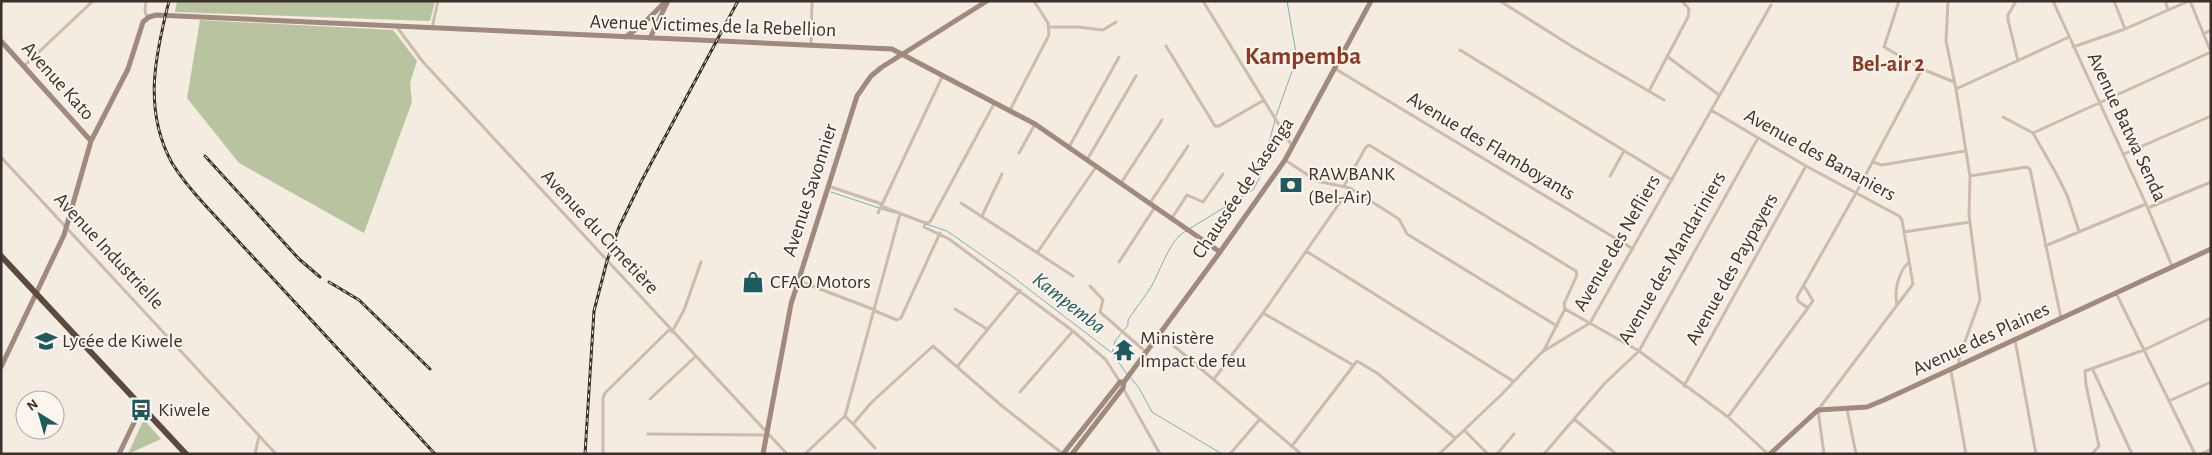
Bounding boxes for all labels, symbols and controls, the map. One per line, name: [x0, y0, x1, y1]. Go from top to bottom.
street label: Avenue Victimes de la Rebellion: [589, 12, 837, 40]
street label: Avenue Kato: [18, 38, 98, 124]
district label: Kampemba: [1245, 44, 1361, 69]
street label: Avenue Batwa Senda: [2084, 49, 2170, 205]
district label: Bel-air 2: [1851, 53, 1925, 75]
street label: Avenue des Flamboyants: [1404, 88, 1578, 204]
street label: Avenue des Bananiers: [1741, 105, 1899, 205]
street label: Chaussée de Kasenga: [1188, 114, 1298, 262]
street label: Avenue Savonnier: [779, 121, 841, 259]
place label: RAWBANK (Bel-Air): [1308, 164, 1395, 207]
street label: Avenue du Cimetière: [537, 166, 663, 298]
street label: Avenue des Mandariniers: [1614, 168, 1730, 348]
street label: Avenue des Nefliers: [1570, 171, 1664, 315]
bank icon: RAWBANK (Bel-Air): [1278, 172, 1304, 198]
street label: Avenue Industrielle: [50, 189, 168, 313]
street label: Avenue des Paypayers: [1682, 190, 1782, 348]
water label: Kampemba: [1028, 268, 1109, 338]
shop icon: CFAO Motors: [740, 269, 766, 295]
place label: CFAO Motors: [770, 272, 871, 292]
street label: Avenue des Plaines: [1910, 299, 2052, 379]
school or university icon: Lycée de Kiwele: [33, 328, 59, 354]
place label: Ministère Impact de feu: [1140, 328, 1246, 371]
place label: Lycée de Kiwele: [62, 331, 183, 351]
temple icon: Ministère Impact de feu: [1111, 337, 1137, 363]
north arrow: [15, 390, 65, 440]
text: N: [25, 397, 41, 414]
bus stop icon: Kiwele: [128, 397, 154, 423]
place label: Kiwele: [158, 400, 210, 420]

